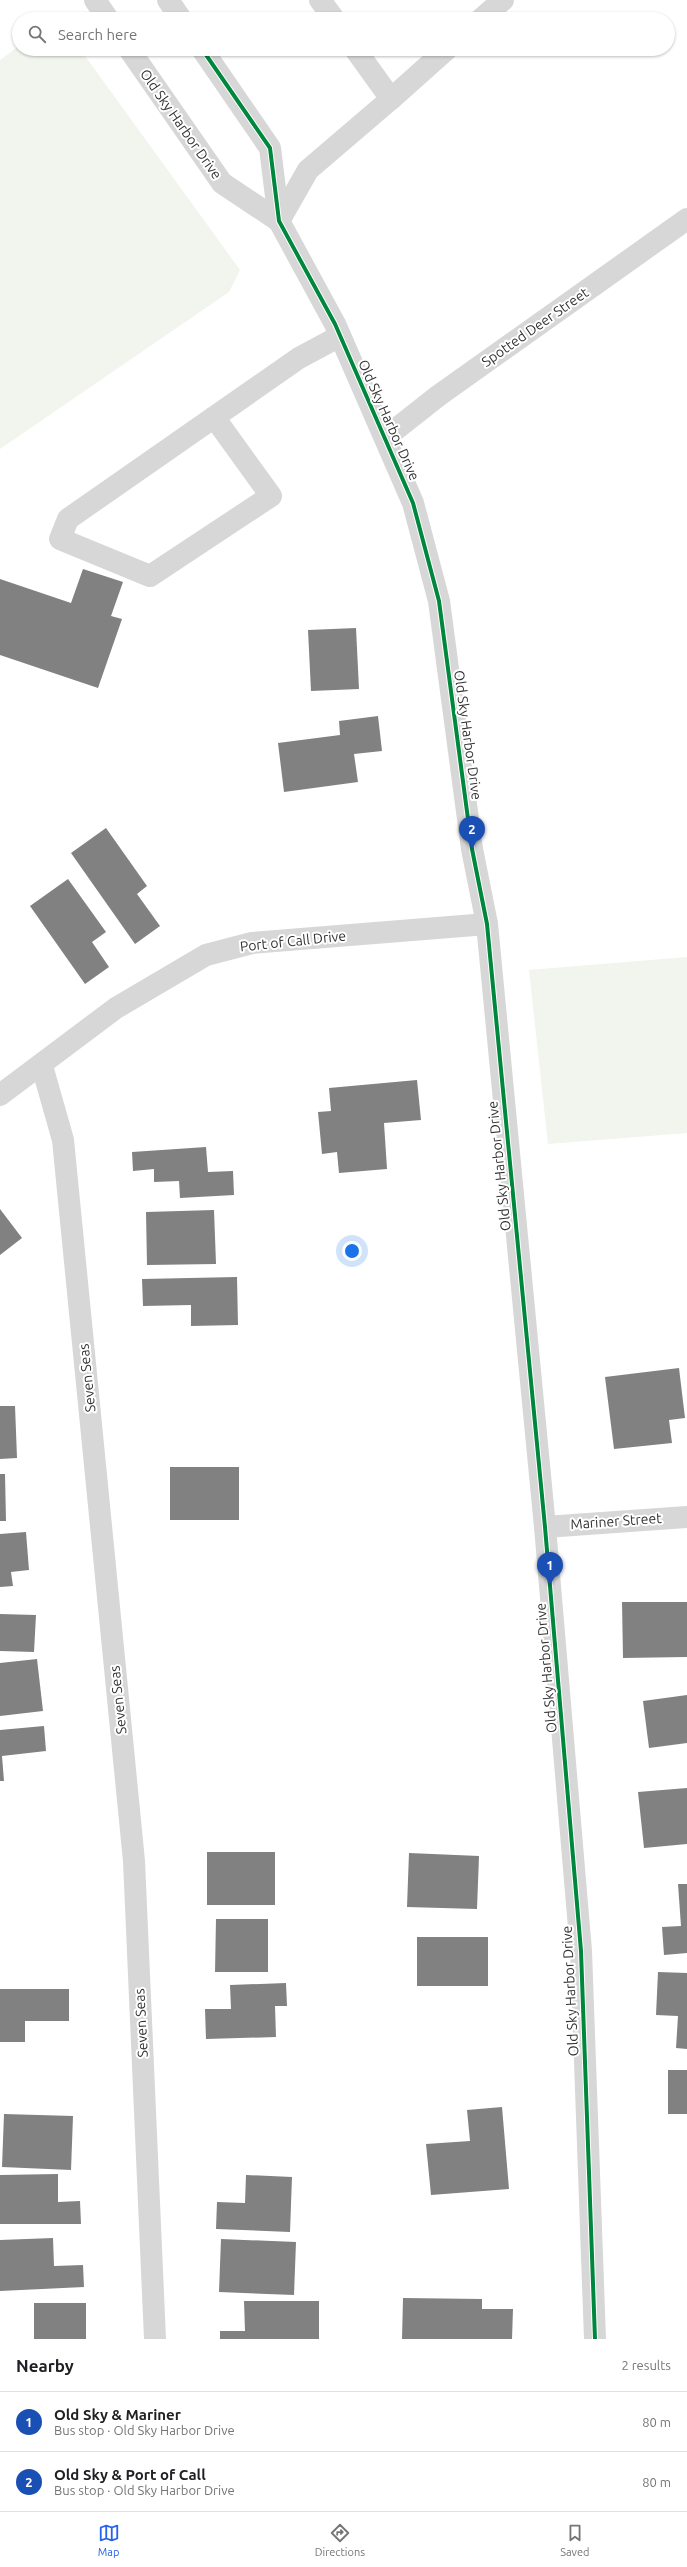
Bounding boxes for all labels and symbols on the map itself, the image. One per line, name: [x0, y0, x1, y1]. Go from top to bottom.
street label: Old Sky Harbor Drive: [137, 66, 225, 182]
street label: Spotted Deer Street: [478, 284, 592, 370]
street label: Old Sky Harbor Drive: [355, 357, 423, 483]
street label: Old Sky Harbor Drive: [451, 669, 485, 801]
pin: 2: [459, 816, 485, 849]
street label: Port of Call Drive: [239, 927, 347, 955]
street label: Old Sky Harbor Drive: [484, 1100, 514, 1232]
your location: [342, 1241, 362, 1261]
street label: Seven Seas: [75, 1343, 99, 1413]
street label: Mariner Street: [570, 1510, 663, 1532]
pin: 1: [537, 1552, 563, 1585]
street label: Old Sky Harbor Drive: [532, 1602, 560, 1734]
street label: Seven Seas: [106, 1665, 130, 1735]
street label: Old Sky Harbor Drive: [559, 1925, 581, 2057]
street label: Seven Seas: [131, 1988, 151, 2058]

